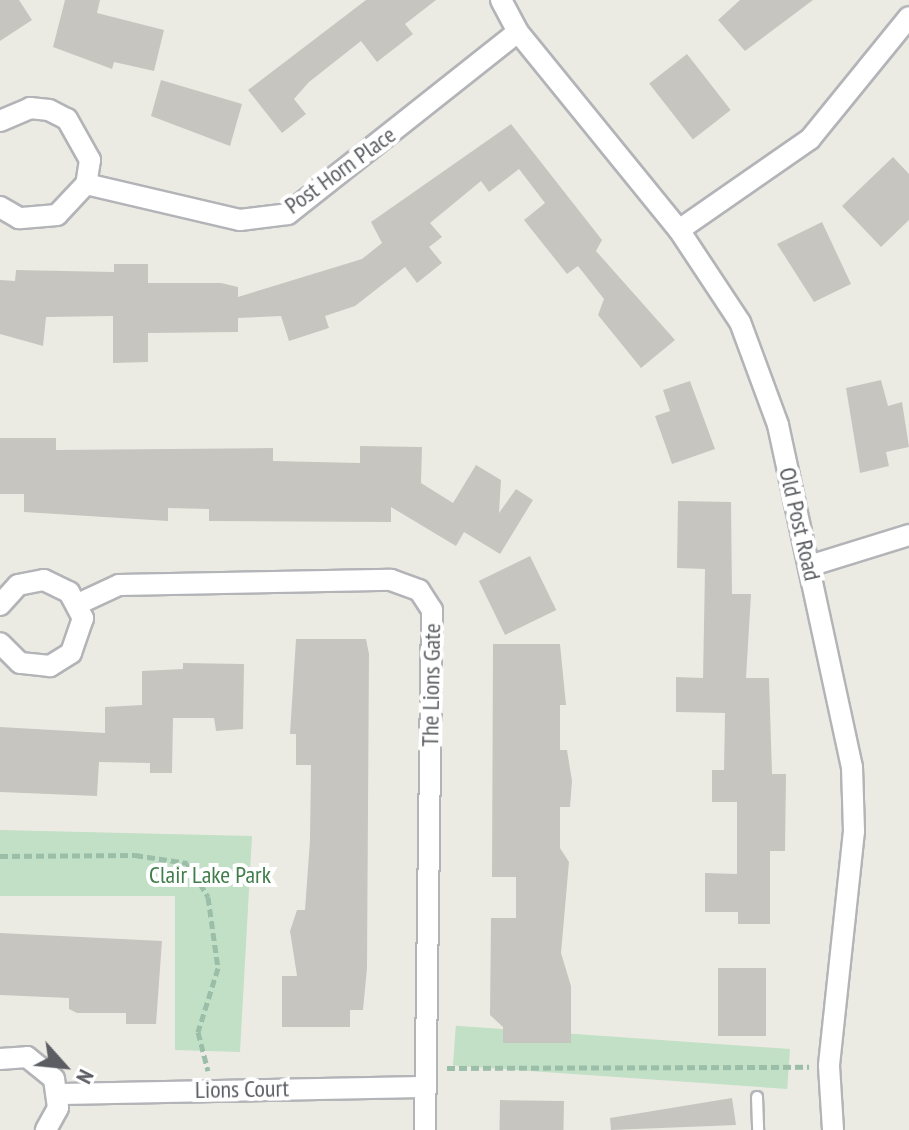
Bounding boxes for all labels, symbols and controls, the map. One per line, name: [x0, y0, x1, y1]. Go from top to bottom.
street label: Post Horn Place: [279, 120, 401, 220]
street label: Old Post Road: [773, 464, 827, 584]
street label: The Lions Gate: [416, 623, 446, 747]
park label: Clair Lake Park: [149, 861, 271, 889]
north arrow: [24, 1026, 104, 1106]
text: N: [70, 1065, 101, 1089]
street label: Lions Court: [195, 1074, 289, 1104]

